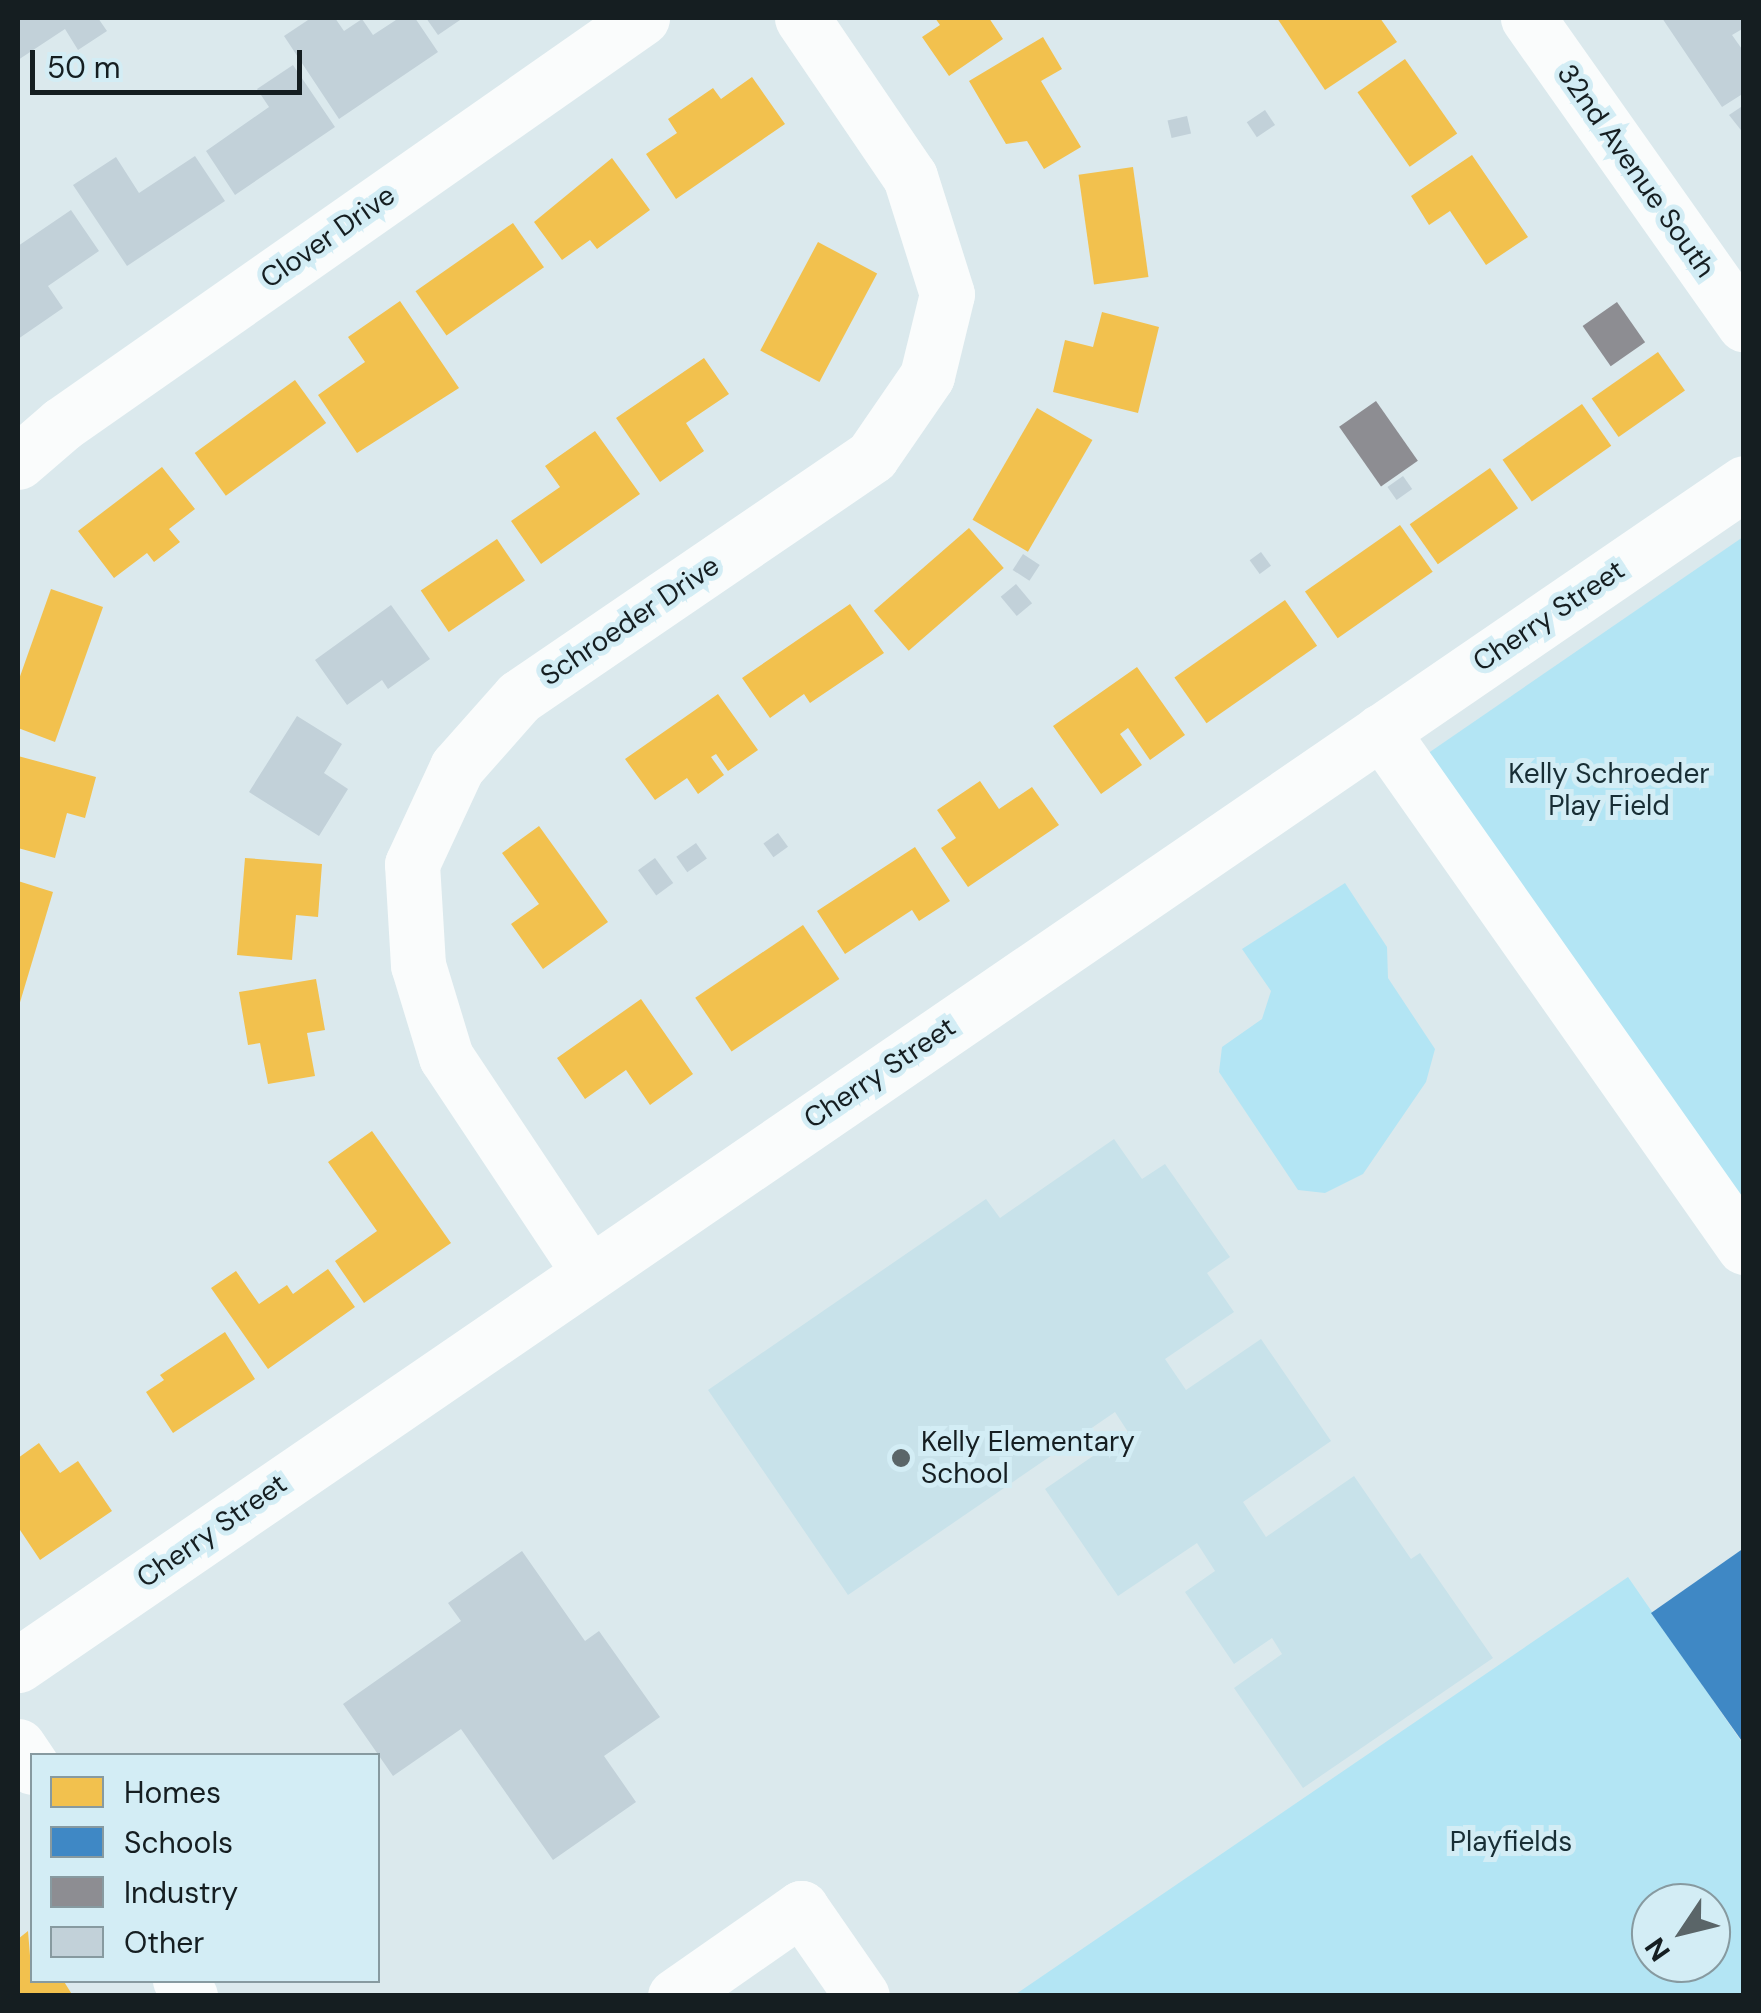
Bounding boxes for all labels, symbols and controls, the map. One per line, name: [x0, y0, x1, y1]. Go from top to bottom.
scale bar: [35, 30, 308, 92]
text: 50 m: [47, 48, 121, 87]
street label: 32nd Avenue South: [1550, 58, 1722, 284]
street label: Clover Drive: [254, 178, 402, 296]
street label: Schroeder Drive: [534, 549, 726, 693]
street label: Cherry Street: [1467, 553, 1631, 679]
park label: Kelly Schroeder Play Field: [1508, 757, 1710, 823]
street label: Cherry Street: [798, 1010, 962, 1136]
place label: Kelly Elementary School: [921, 1425, 1135, 1491]
marker: Kelly Elementary School: [890, 1447, 912, 1469]
street label: Cherry Street: [131, 1467, 293, 1595]
legend: [30, 1753, 380, 1983]
text: Homes: [124, 1773, 221, 1812]
text: Schools: [124, 1823, 233, 1862]
park label: Playfields: [1450, 1825, 1572, 1859]
text: Industry: [124, 1873, 238, 1912]
north arrow: [1631, 1883, 1731, 1983]
text: Other: [124, 1923, 204, 1962]
text: N: [1637, 1930, 1679, 1968]

